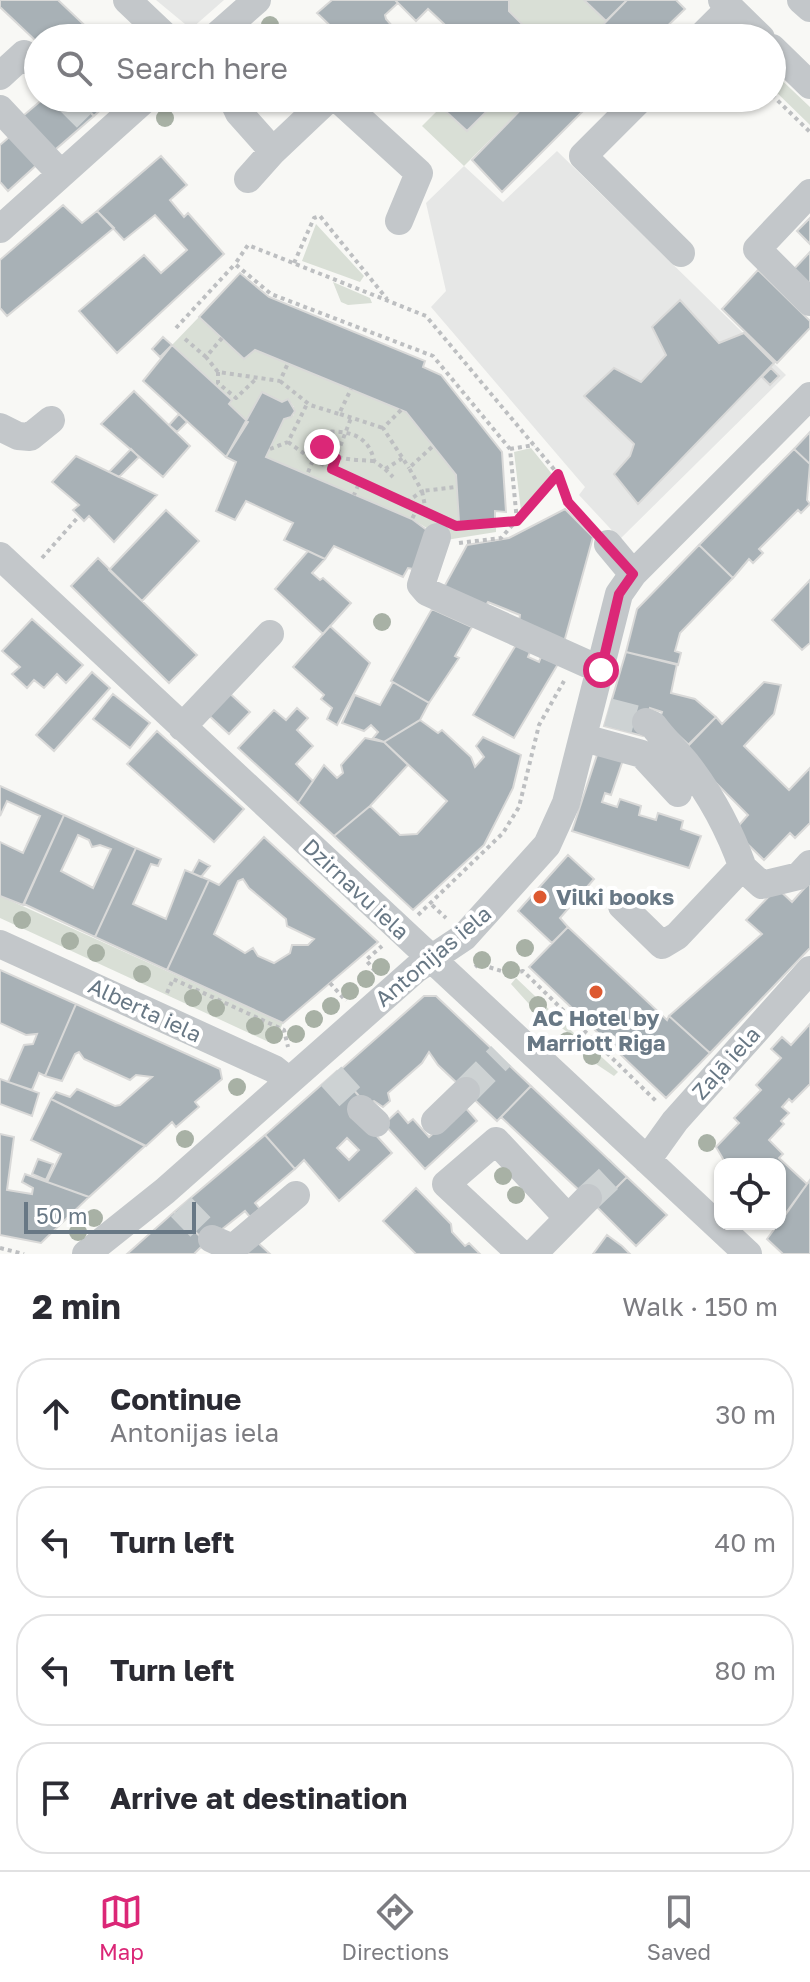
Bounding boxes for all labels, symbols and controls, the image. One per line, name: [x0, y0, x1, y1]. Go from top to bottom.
search box: [24, 24, 786, 112]
icon: search: [52, 46, 96, 90]
text: Search here: [116, 50, 288, 86]
route end: [304, 429, 340, 465]
route start: [583, 652, 619, 688]
street label: Dzirnavu iela: [298, 833, 415, 945]
place label: Vilki books: [556, 883, 674, 910]
marker: Vilki books: [531, 888, 549, 906]
street label: Antonijas iela: [369, 899, 496, 1012]
street label: Alberta iela: [84, 972, 206, 1047]
marker: AC Hotel by Marriott Riga: [587, 983, 605, 1001]
place label: AC Hotel by Marriott Riga: [526, 1004, 666, 1056]
street label: Zaļā iela: [686, 1021, 765, 1105]
map controls: [714, 1158, 786, 1230]
button: locate: [714, 1158, 786, 1230]
scale bar: [24, 1198, 196, 1234]
text: 50 m: [36, 1202, 87, 1229]
text: 2 min: [32, 1286, 121, 1326]
text: Walk · 150 m: [622, 1291, 778, 1322]
text: Continue: [110, 1381, 241, 1417]
icon: ahead: [34, 1392, 78, 1436]
text: 30 m: [715, 1399, 776, 1430]
text: Antonijas iela: [110, 1417, 279, 1448]
icon: left: [34, 1520, 78, 1564]
text: Turn left: [110, 1524, 235, 1560]
text: 40 m: [715, 1527, 776, 1558]
icon: left: [34, 1648, 78, 1692]
text: Turn left: [110, 1652, 235, 1688]
text: 80 m: [715, 1655, 776, 1686]
icon: arrive: [34, 1776, 78, 1820]
text: Arrive at destination: [110, 1780, 407, 1816]
tab: Map: [99, 1890, 144, 1965]
tab: Directions: [342, 1890, 449, 1965]
tab: Saved: [647, 1890, 711, 1965]

